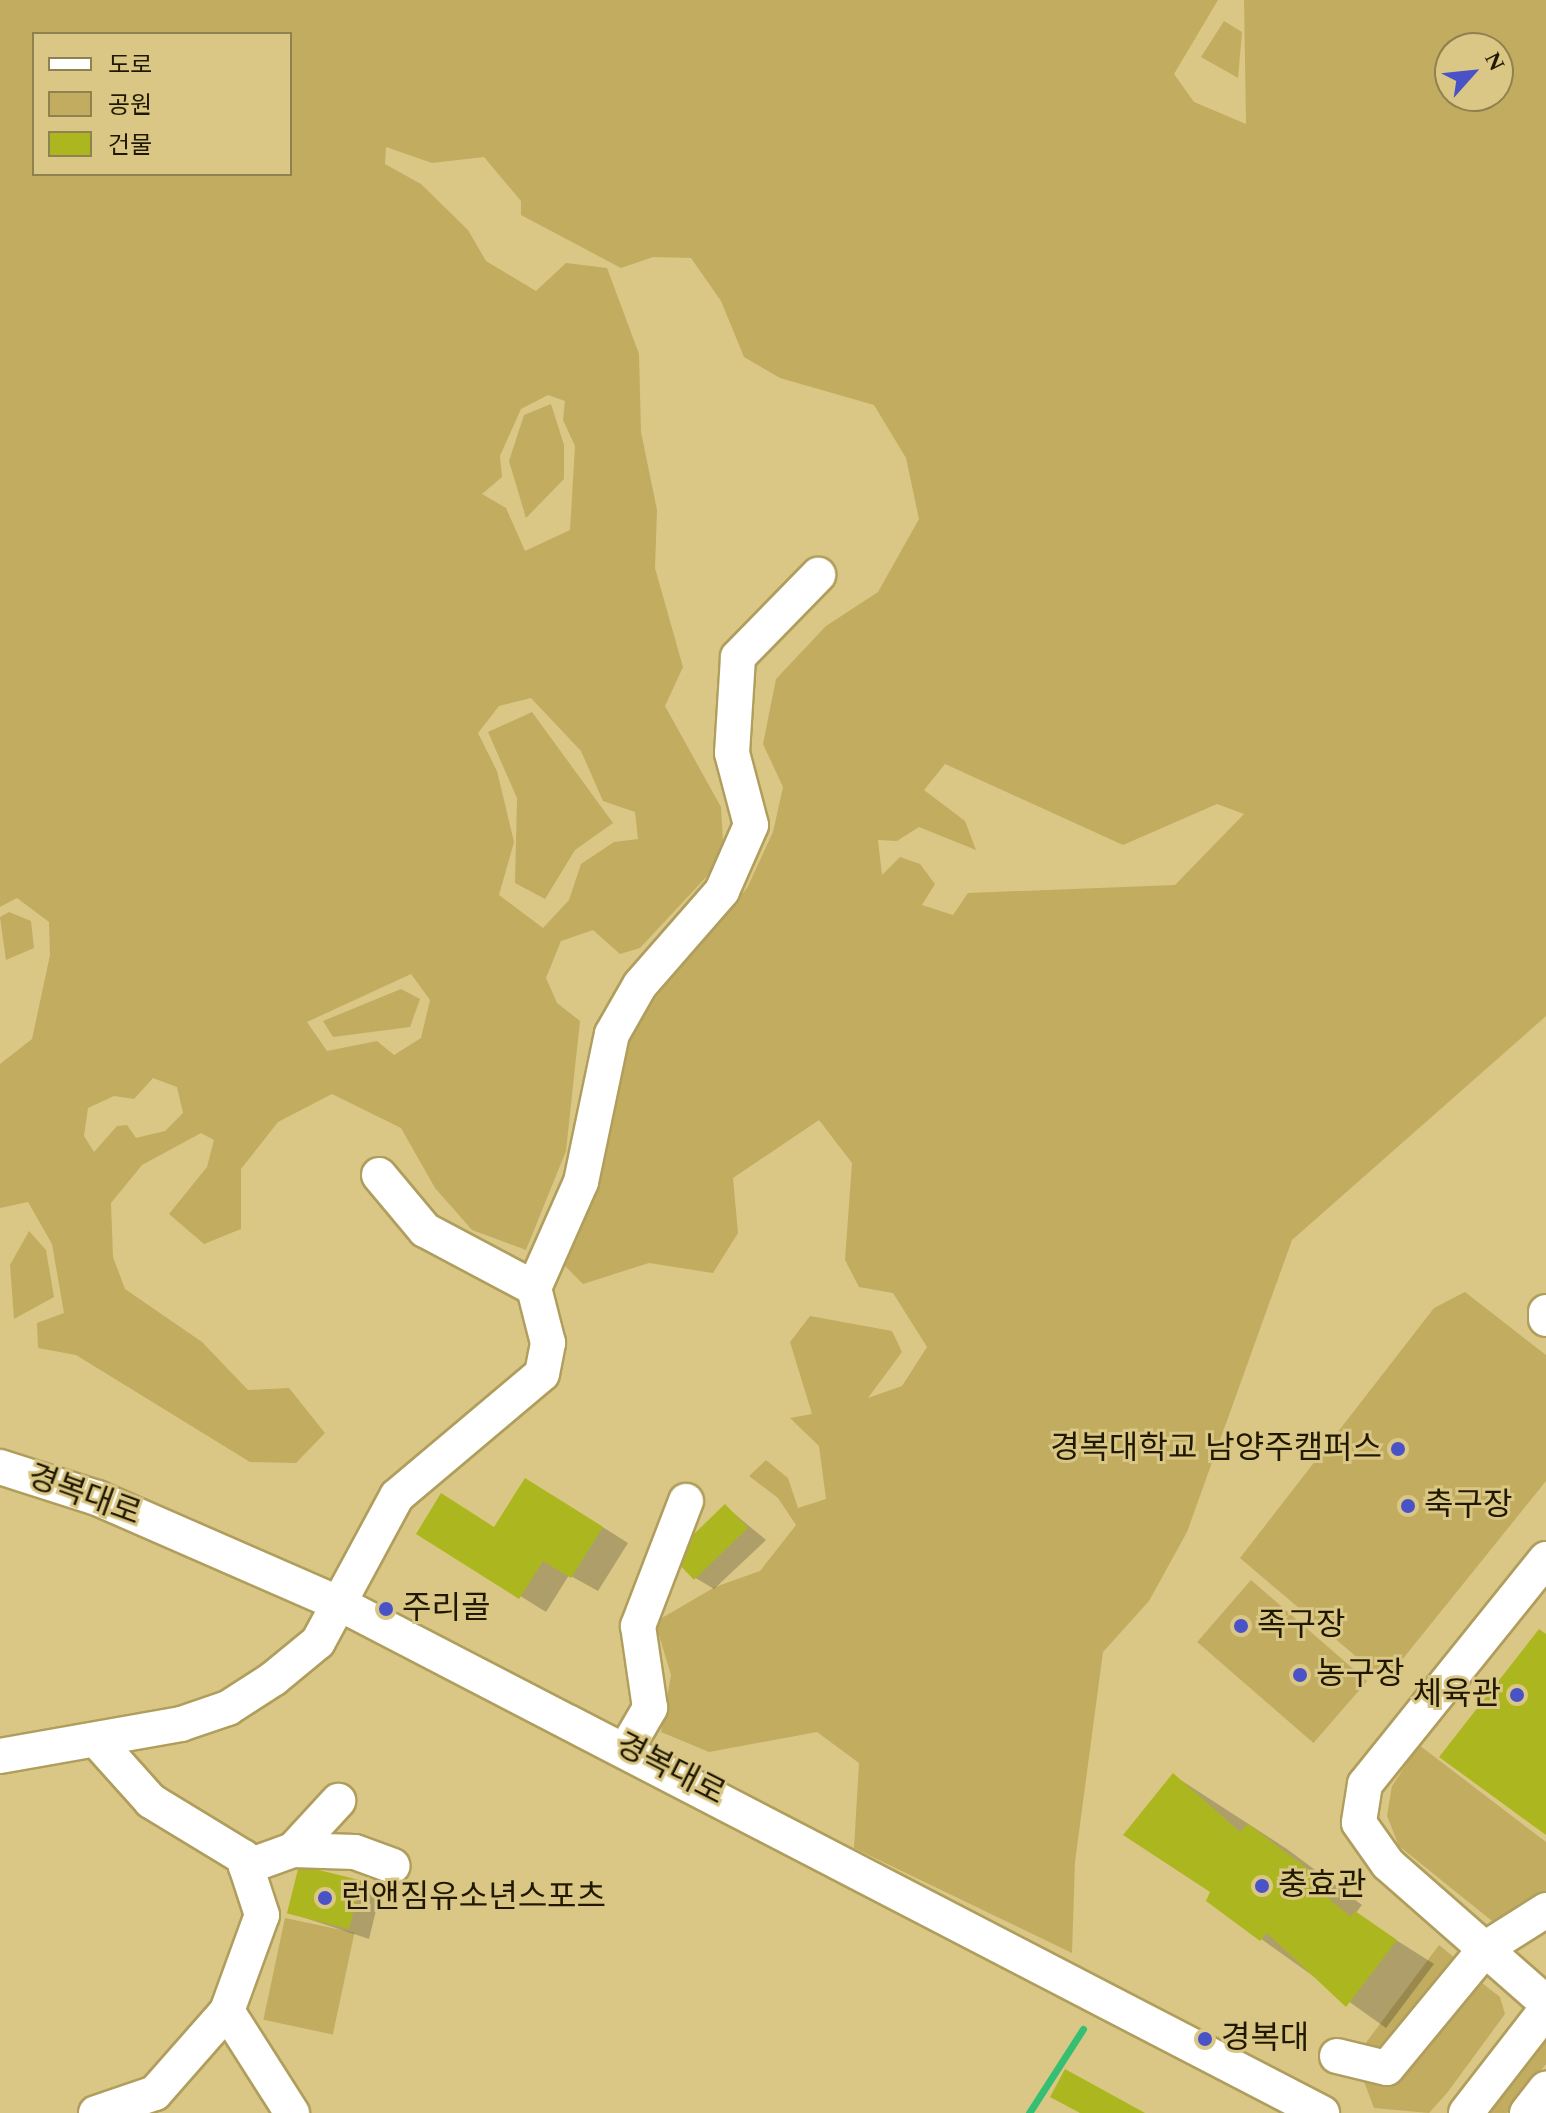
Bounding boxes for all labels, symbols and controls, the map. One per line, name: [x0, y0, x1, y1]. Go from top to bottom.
legend: [32, 32, 292, 176]
north arrow: [1434, 32, 1514, 112]
text: N: [1475, 46, 1513, 77]
text: 도로: [108, 48, 152, 84]
text: 공원: [108, 88, 152, 124]
text: 건물: [108, 128, 152, 164]
place label: 경복대학교 남양주캠퍼스: [1050, 1430, 1382, 1468]
marker: 경복대학교 남양주캠퍼스: [1389, 1440, 1407, 1458]
street label: 경복대로: [22, 1458, 146, 1534]
place label: 축구장: [1424, 1487, 1512, 1525]
marker: 축구장: [1399, 1497, 1417, 1515]
place label: 주리골: [402, 1590, 490, 1628]
marker: 주리골: [377, 1600, 395, 1618]
place label: 족구장: [1257, 1607, 1345, 1645]
marker: 족구장: [1232, 1617, 1250, 1635]
place label: 농구장: [1316, 1656, 1404, 1694]
marker: 농구장: [1291, 1666, 1309, 1684]
place label: 체육관: [1413, 1676, 1501, 1714]
marker: 체육관: [1508, 1686, 1526, 1704]
street label: 경복대로: [609, 1726, 731, 1814]
place label: 충효관: [1278, 1867, 1366, 1905]
marker: 충효관: [1253, 1877, 1271, 1895]
place label: 런앤짐유소년스포츠: [341, 1879, 606, 1917]
marker: 런앤짐유소년스포츠: [316, 1889, 334, 1907]
place label: 경복대: [1221, 2020, 1309, 2058]
marker: 경복대: [1196, 2030, 1214, 2048]

